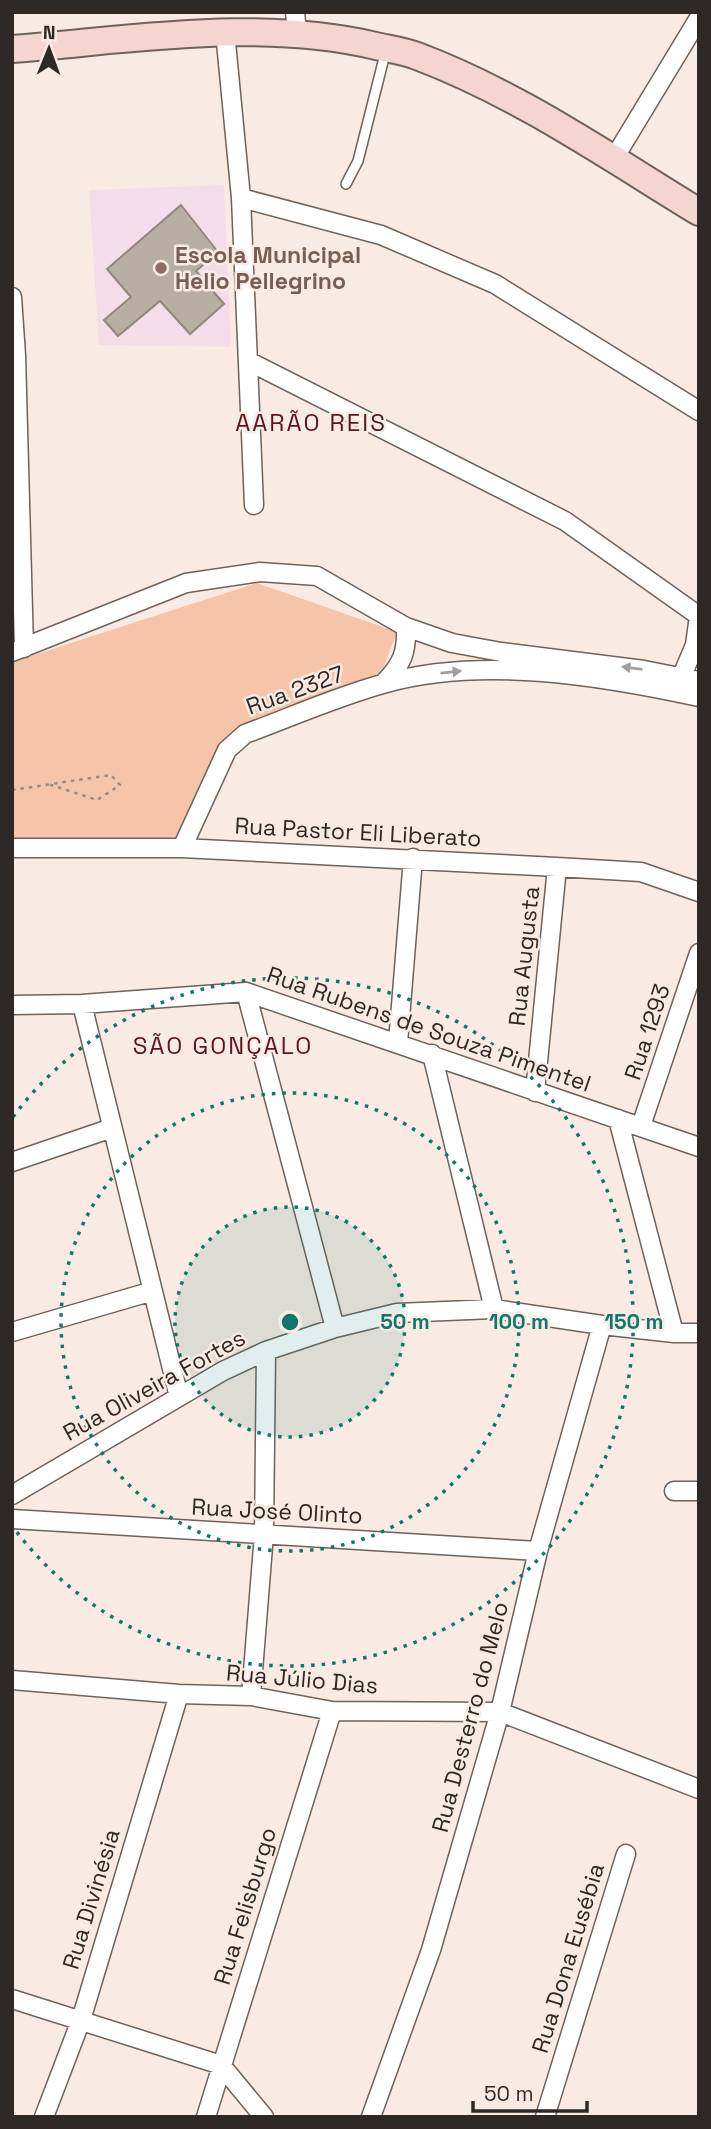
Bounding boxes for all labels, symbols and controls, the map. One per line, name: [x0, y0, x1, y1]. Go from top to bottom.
north arrow: [14, 14, 84, 84]
text: N: [43, 20, 56, 45]
place label: Escola Municipal Helio Pellegrino: [175, 240, 361, 296]
marker: Escola Municipal Helio Pellegrino: [153, 260, 169, 276]
district label: AARÃO REIS: [235, 407, 387, 438]
street label: Rua 2327: [242, 658, 348, 722]
one-way arrow: [621, 663, 643, 674]
one-way arrow: [440, 666, 462, 677]
street label: Rua Pastor Eli Liberato: [234, 811, 482, 853]
street label: Rua Augusta: [502, 885, 546, 1027]
street label: Rua Rubens de Souza Pimentel: [263, 959, 595, 1099]
street label: Rua 1293: [617, 980, 677, 1084]
district label: SÃO GONÇALO: [133, 1030, 313, 1061]
text: 50 m: [380, 1308, 430, 1335]
text: 100 m: [489, 1308, 549, 1335]
text: 150 m: [605, 1308, 663, 1335]
centre of rings: [278, 1310, 302, 1334]
street label: Rua Oliveira Fortes: [57, 1322, 251, 1448]
street label: Rua José Olinto: [191, 1492, 363, 1530]
street label: Rua Desterro do Melo: [425, 1598, 515, 1836]
street label: Rua Júlio Dias: [225, 1657, 379, 1701]
street label: Rua Felisburgo: [207, 1824, 283, 1988]
street label: Rua Divinésia: [55, 1825, 127, 1973]
street label: Rua Dona Eusébia: [525, 1859, 611, 2057]
scale bar: [473, 2070, 587, 2114]
text: 50 m: [484, 2080, 534, 2107]

